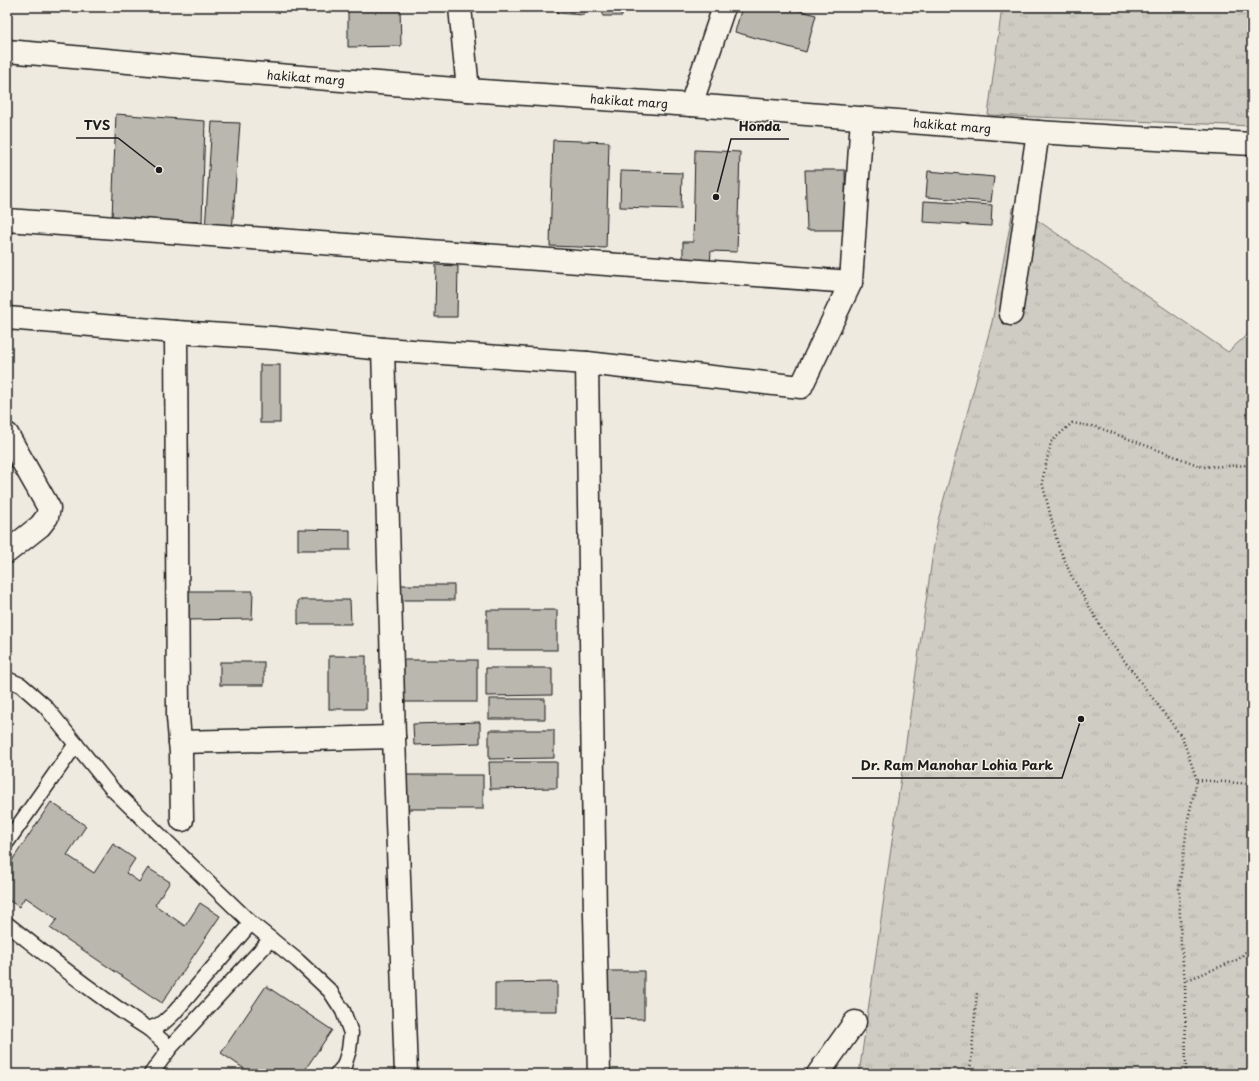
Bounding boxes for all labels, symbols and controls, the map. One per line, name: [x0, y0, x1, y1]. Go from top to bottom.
street label: hakikat marg: [266, 65, 346, 89]
street label: hakikat marg: [589, 89, 669, 112]
callout: TVS: [76, 113, 118, 138]
street label: hakikat marg: [912, 113, 992, 137]
callout: Honda: [731, 114, 789, 139]
text: TVS: [84, 115, 110, 134]
text: Honda: [739, 116, 781, 135]
callout: Dr. Ram Manohar Lohia Park: [852, 753, 1062, 778]
text: Dr. Ram Manohar Lohia Park: [861, 755, 1054, 774]

